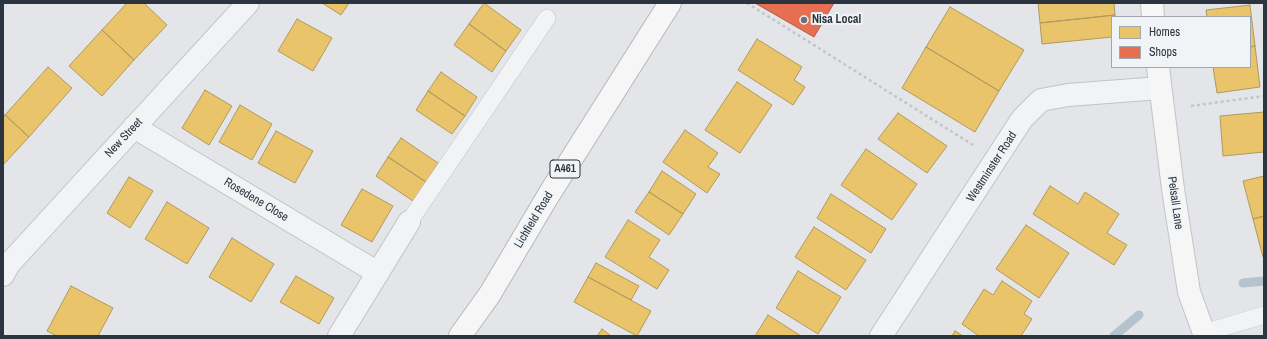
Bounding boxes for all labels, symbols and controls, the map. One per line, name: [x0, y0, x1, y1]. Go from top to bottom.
place label: Nisa Local: [812, 13, 861, 27]
marker: Nisa Local: [799, 15, 809, 25]
legend: [1111, 16, 1251, 68]
text: Homes: [1149, 24, 1180, 40]
text: Shops: [1149, 44, 1177, 60]
street label: New Street: [102, 115, 146, 161]
street label: Westminster Road: [964, 129, 1020, 205]
road number: A461: [550, 160, 580, 178]
street label: Rosedene Close: [221, 175, 291, 225]
street label: Pelsall Lane: [1164, 175, 1186, 231]
street label: Lichfield Road: [511, 189, 557, 251]

